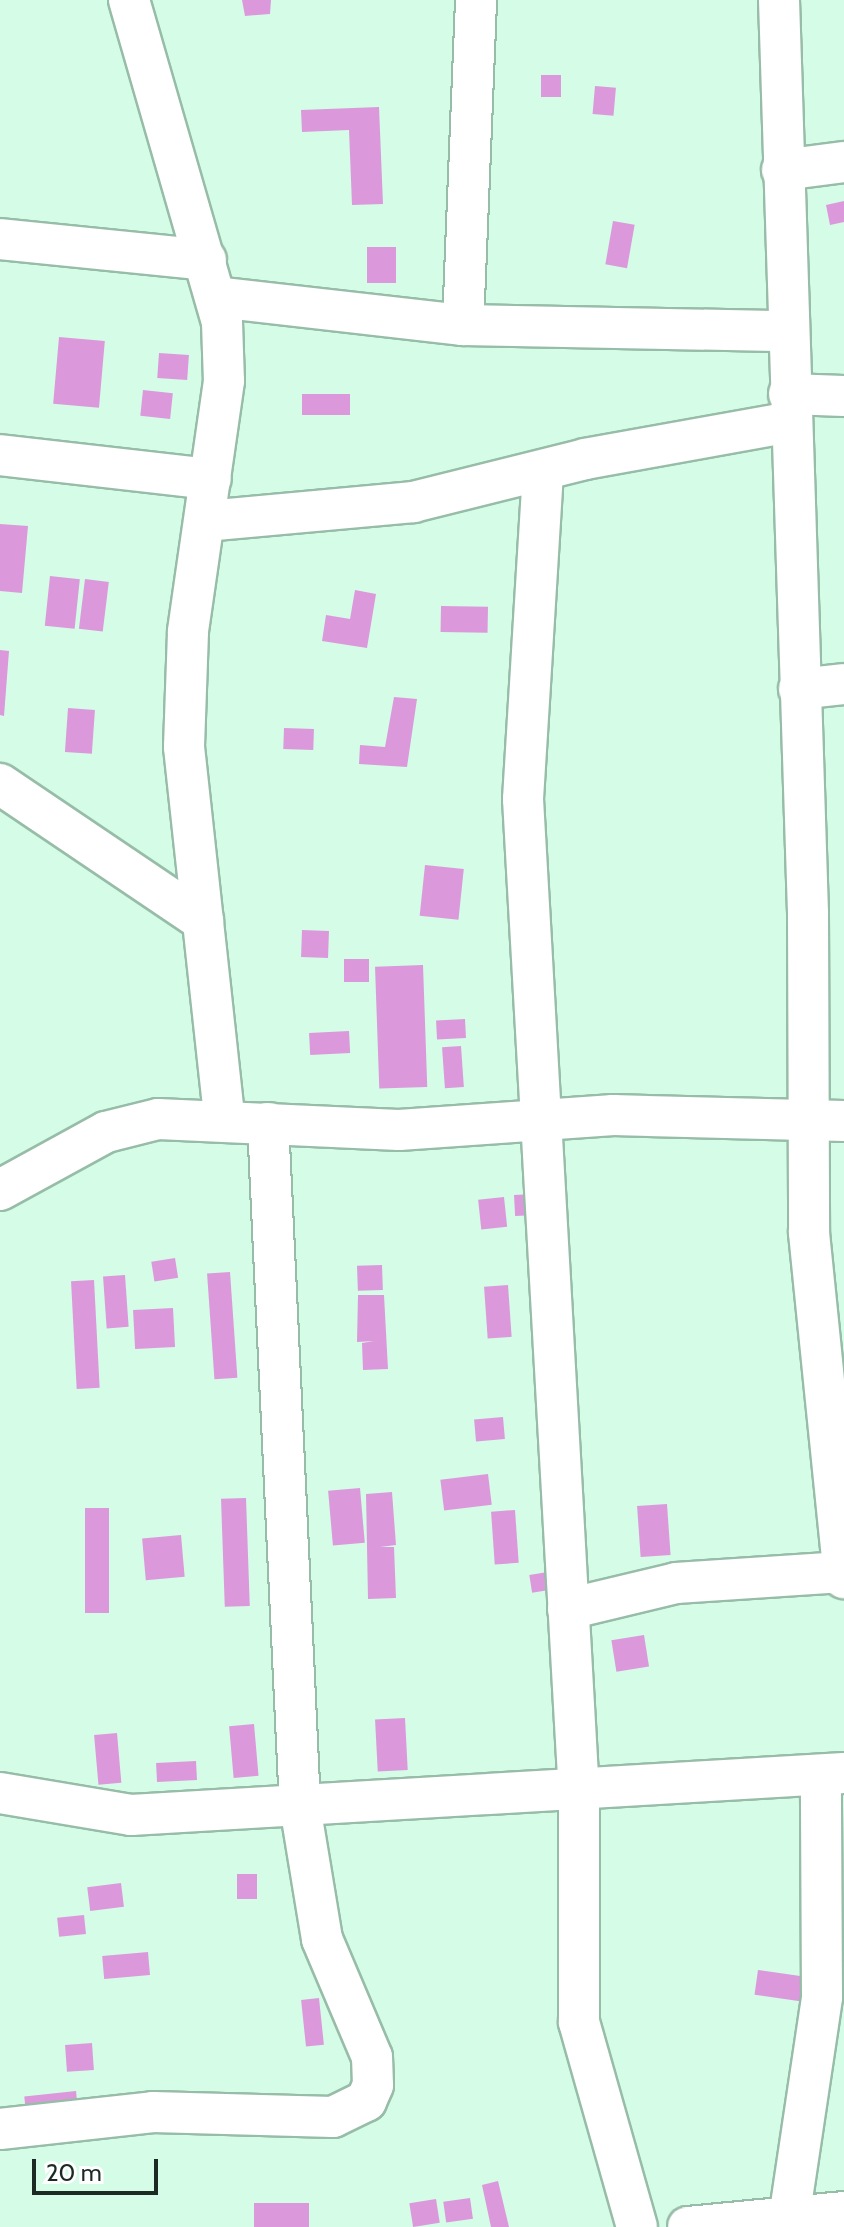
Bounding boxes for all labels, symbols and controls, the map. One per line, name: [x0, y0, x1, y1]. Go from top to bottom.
scale bar: [36, 2143, 162, 2193]
text: 20 m: [46, 2158, 102, 2187]

